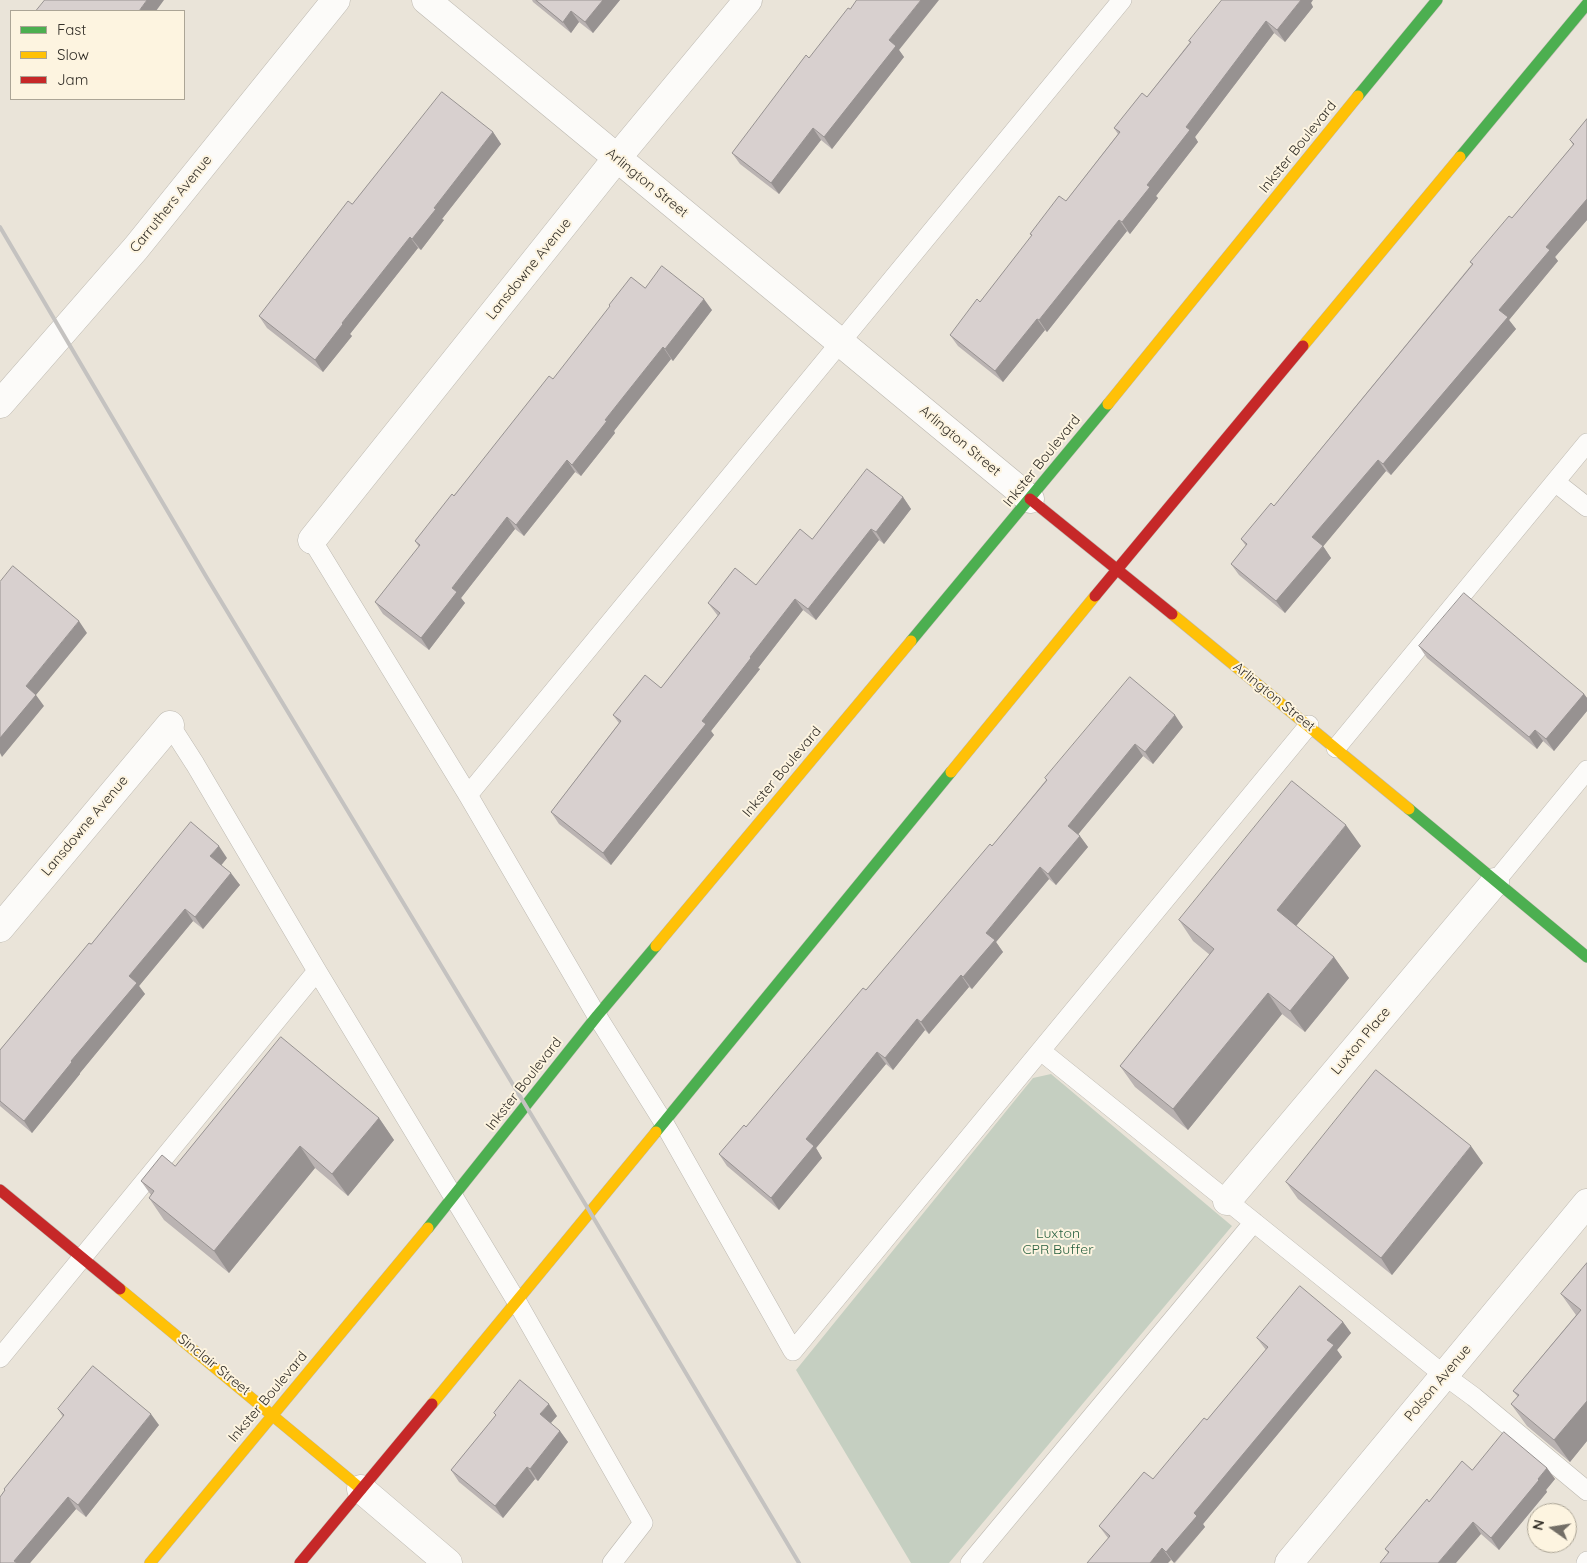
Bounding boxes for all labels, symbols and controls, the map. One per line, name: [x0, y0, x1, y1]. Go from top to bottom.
legend: [10, 10, 185, 100]
text: Fast: [57, 20, 86, 39]
text: Slow: [57, 45, 89, 64]
text: Jam: [57, 70, 88, 89]
street label: Inkster Boulevard: [1256, 98, 1340, 196]
street label: Arlington Street: [603, 145, 691, 221]
street label: Carruthers Avenue: [127, 152, 215, 256]
street label: Lansdowne Avenue: [483, 215, 575, 323]
street label: Arlington Street: [916, 402, 1004, 480]
street label: Inkster Boulevard: [1000, 412, 1084, 510]
street label: Arlington Street: [1230, 659, 1318, 735]
street label: Inkster Boulevard: [739, 723, 825, 821]
street label: Lansdowne Avenue: [38, 772, 132, 880]
street label: Luxton Place: [1328, 1004, 1394, 1078]
street label: Inkster Boulevard: [483, 1034, 565, 1134]
park label: Luxton CPR Buffer: [1022, 1226, 1094, 1258]
street label: Sinclair Street: [174, 1331, 254, 1399]
street label: Polson Avenue: [1401, 1341, 1475, 1425]
street label: Inkster Boulevard: [225, 1348, 311, 1446]
north arrow: [1527, 1503, 1577, 1553]
text: N: [1528, 1518, 1548, 1532]

